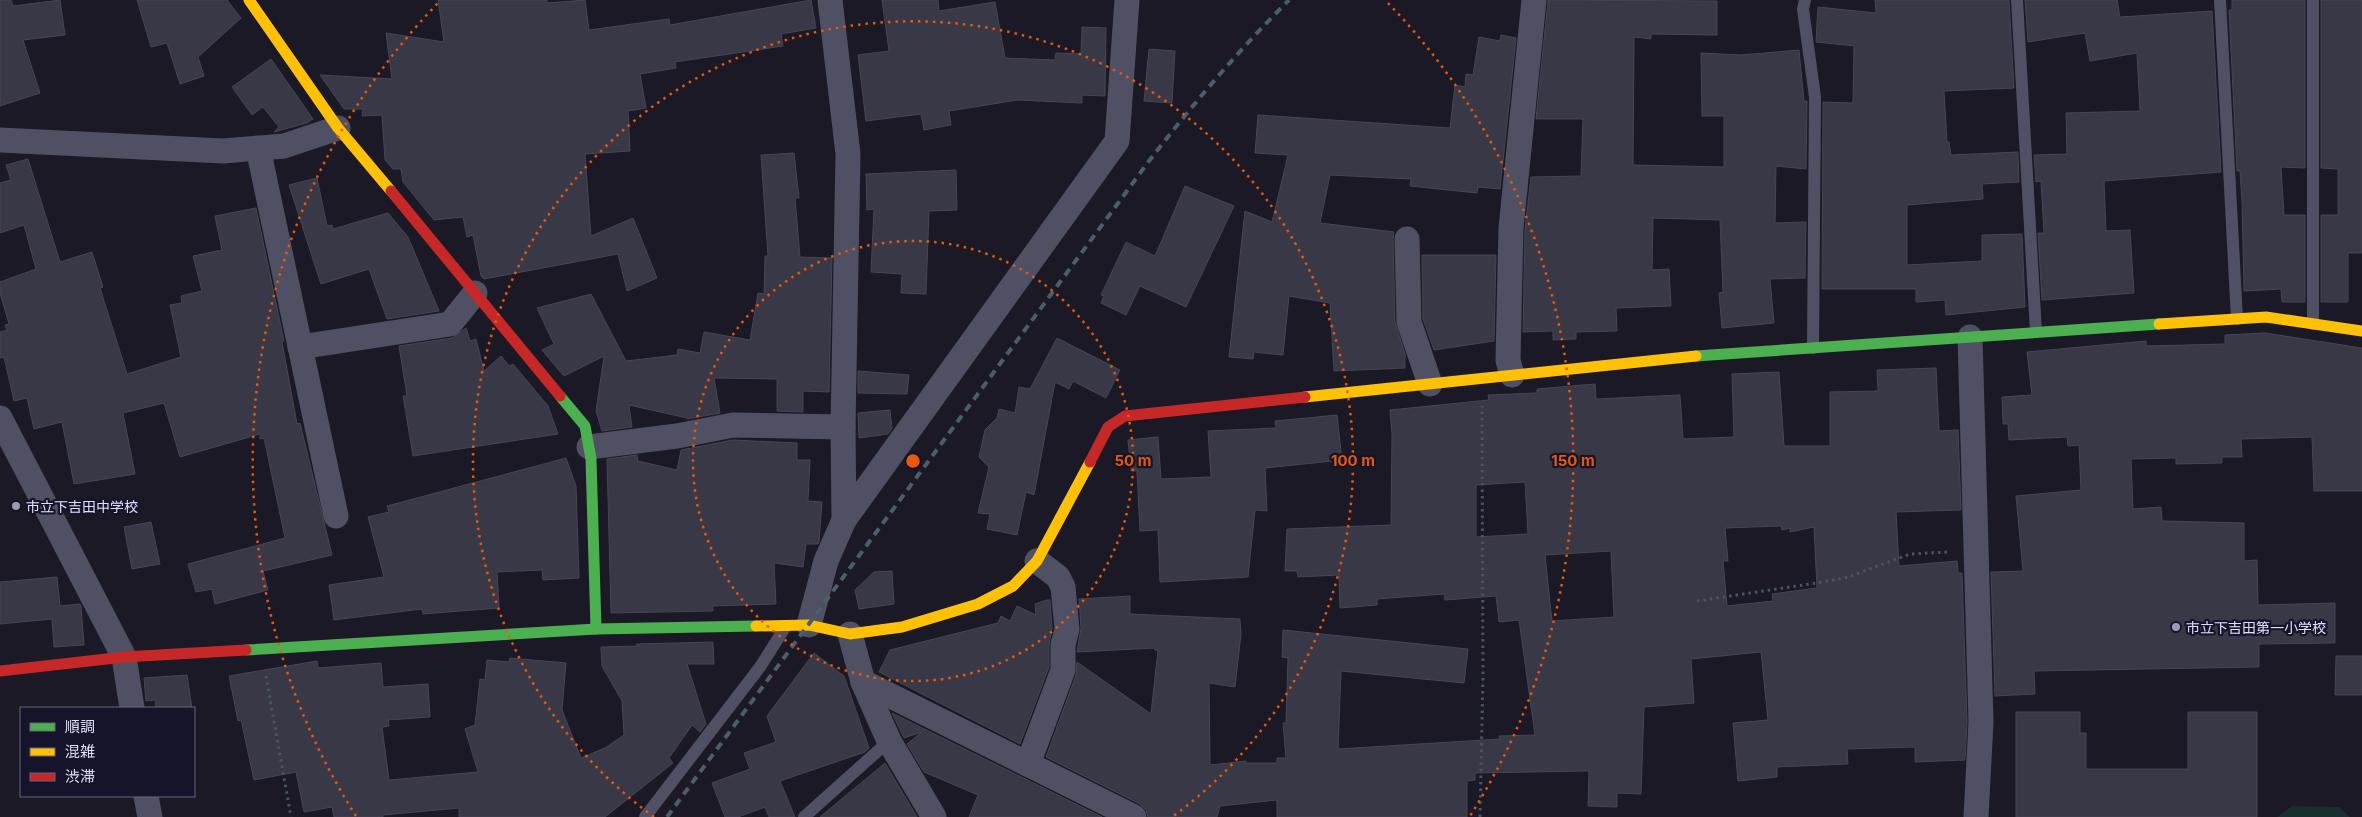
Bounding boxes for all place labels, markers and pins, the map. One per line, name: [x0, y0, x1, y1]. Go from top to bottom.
centre of rings: [904, 452, 922, 470]
place label: 市立下吉田中学校: [26, 498, 138, 515]
marker: 市立下吉田中学校: [10, 500, 22, 512]
place label: 市立下吉田第一小学校: [2186, 619, 2326, 636]
marker: 市立下吉田第一小学校: [2170, 621, 2182, 633]

